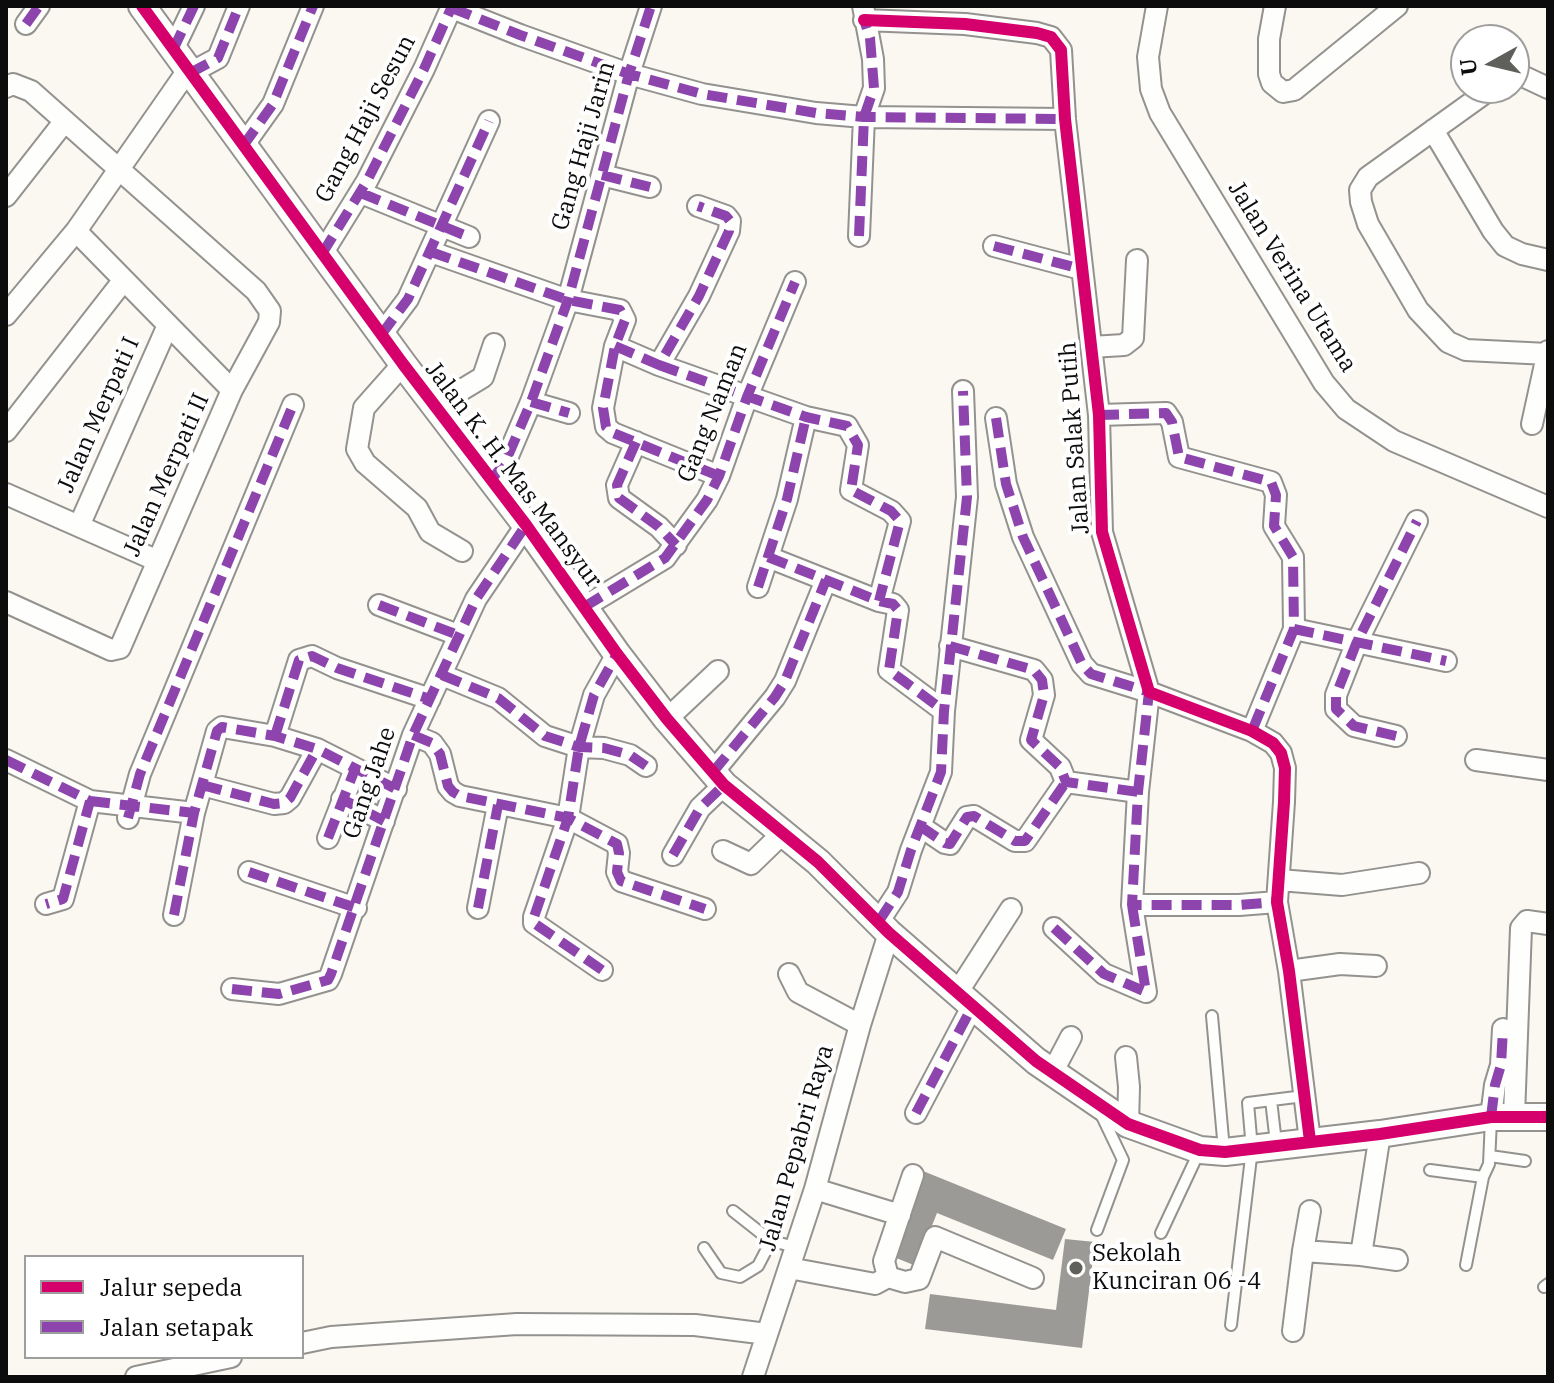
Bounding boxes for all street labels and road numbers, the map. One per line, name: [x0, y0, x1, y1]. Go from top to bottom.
street label: Gang Haji Sesun: [310, 30, 422, 208]
street label: Gang Haji Jarin: [546, 58, 622, 234]
street label: Jalan Verina Utama: [1221, 176, 1363, 378]
street label: Jalan Merpati I: [52, 333, 146, 497]
street label: Gang Naman: [672, 339, 754, 487]
street label: Jalan Salak Putih: [1054, 341, 1096, 535]
street label: Jalan K. H. Mas Mansyur: [418, 356, 608, 594]
street label: Jalan Merpati II: [118, 389, 216, 561]
street label: Gang Jahe: [337, 723, 403, 843]
street label: Jalan Pepabri Raya: [754, 1042, 840, 1254]

